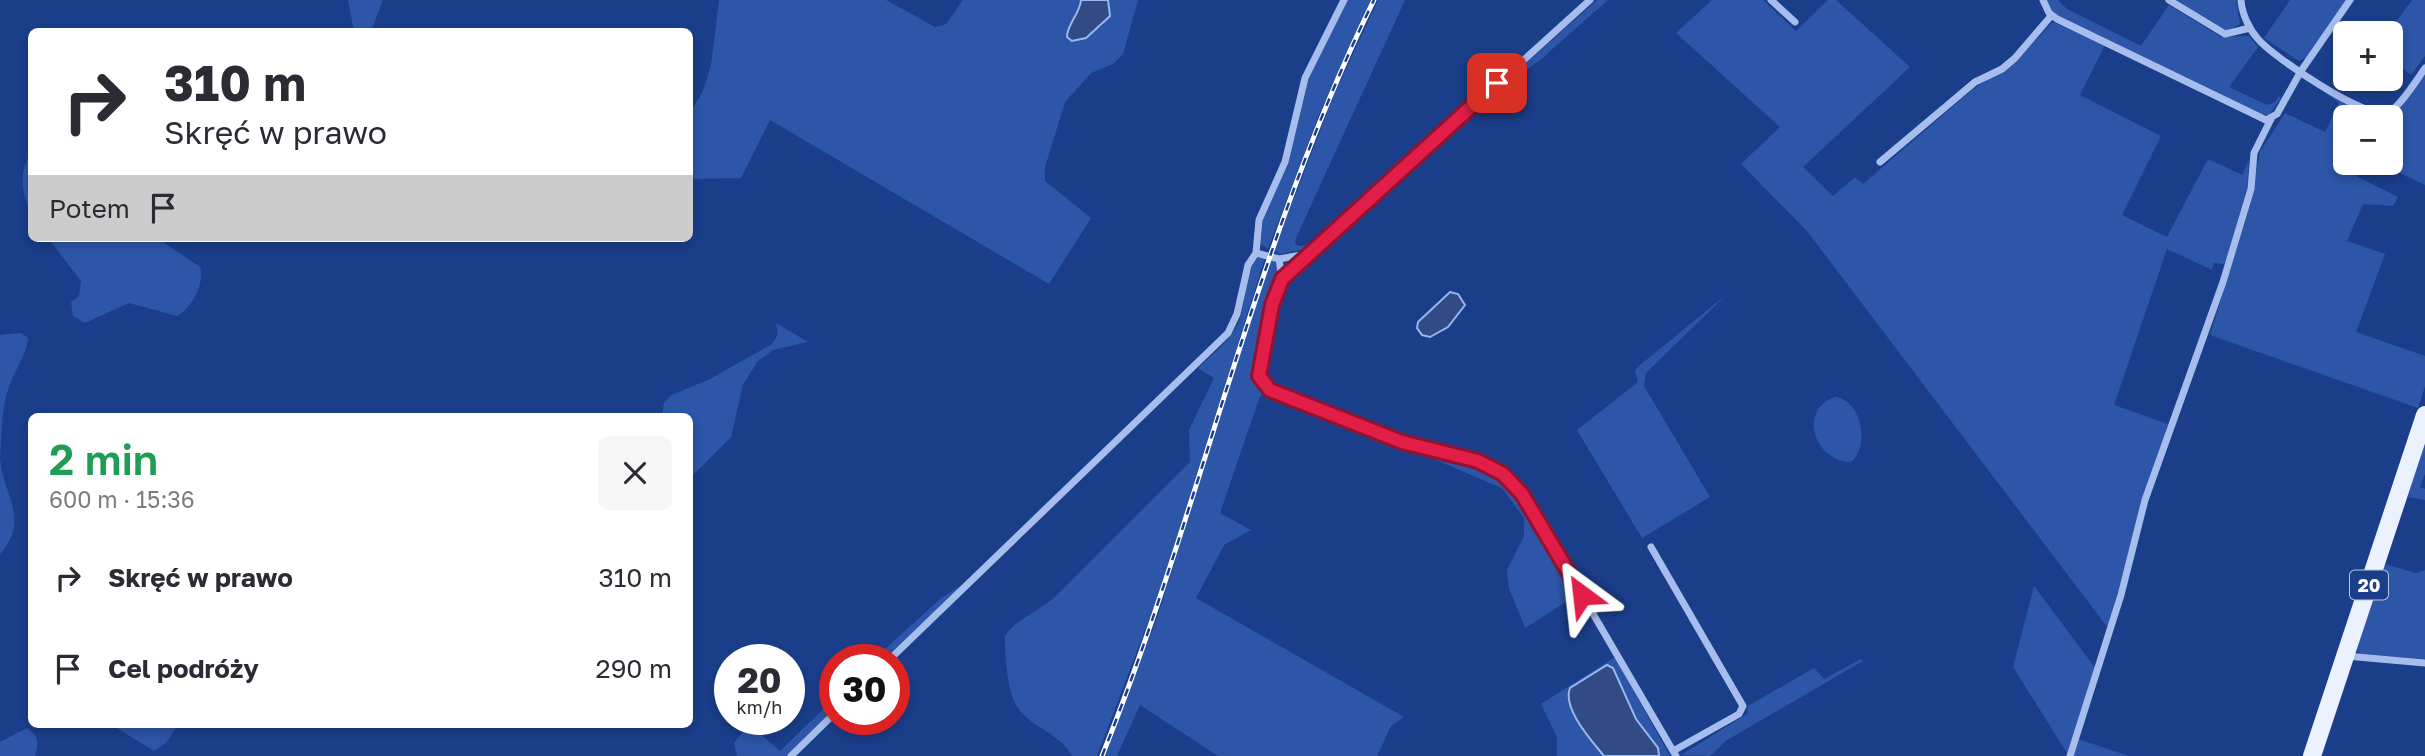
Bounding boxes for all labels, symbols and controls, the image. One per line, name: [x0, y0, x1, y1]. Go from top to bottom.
map controls: [2333, 21, 2403, 175]
button: +: [2333, 21, 2403, 91]
text: 310 m: [164, 53, 306, 112]
pin: [1467, 53, 1527, 113]
icon: right: [49, 56, 140, 147]
icon: arrive: [1478, 64, 1516, 102]
button: −: [2333, 105, 2403, 175]
text: Skręć w prawo: [164, 113, 387, 151]
icon: arrive: [144, 189, 182, 227]
text: Potem: [49, 193, 130, 224]
text: 2 min: [49, 434, 158, 484]
button: close: [598, 436, 672, 510]
text: 600 m · 15:36: [49, 485, 195, 513]
position arrow: [1545, 558, 1619, 632]
icon: right: [49, 559, 87, 597]
text: Skręć w prawo: [108, 562, 293, 593]
text: 310 m: [599, 562, 672, 593]
road number: 20: [2350, 570, 2388, 600]
speed limit sign: 30: [819, 644, 910, 735]
icon: arrive: [49, 650, 87, 688]
text: Cel podróży: [108, 653, 259, 684]
text: 290 m: [596, 653, 672, 684]
text: 20: [737, 659, 782, 701]
text: km/h: [737, 696, 782, 718]

